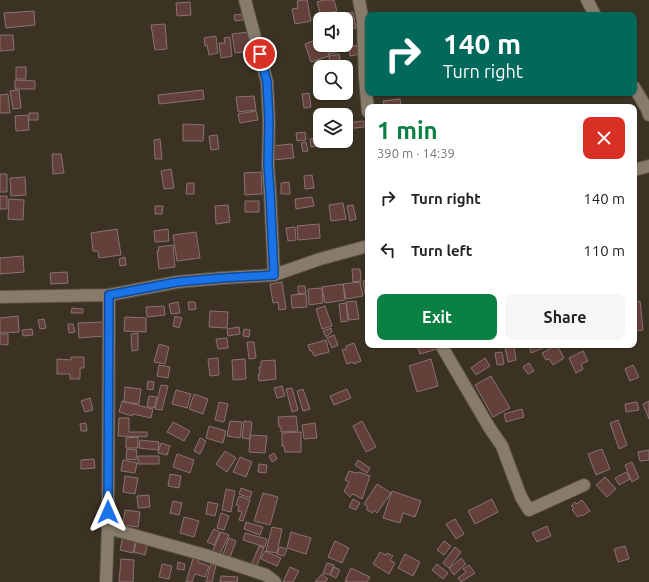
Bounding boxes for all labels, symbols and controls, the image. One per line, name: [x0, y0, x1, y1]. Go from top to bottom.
map controls: [313, 12, 353, 148]
button: sound: [313, 12, 353, 52]
icon: right: [377, 28, 429, 80]
text: 140 m: [443, 28, 521, 59]
pin: [243, 37, 277, 71]
icon: arrive: [249, 43, 271, 65]
button: search: [313, 60, 353, 100]
text: Turn right: [443, 61, 523, 81]
button: layers: [313, 108, 353, 148]
text: 1 min: [377, 117, 438, 144]
button: close: [583, 117, 625, 159]
text: 390 m · 14:39: [377, 146, 455, 160]
icon: right: [377, 187, 399, 209]
text: Turn right: [411, 190, 481, 207]
text: 140 m: [583, 190, 625, 207]
icon: left: [377, 239, 399, 261]
text: Turn left: [411, 242, 472, 259]
text: 110 m: [583, 242, 625, 259]
button: Exit: [377, 294, 497, 340]
button: Share: [505, 294, 625, 340]
position arrow: [87, 491, 129, 533]

